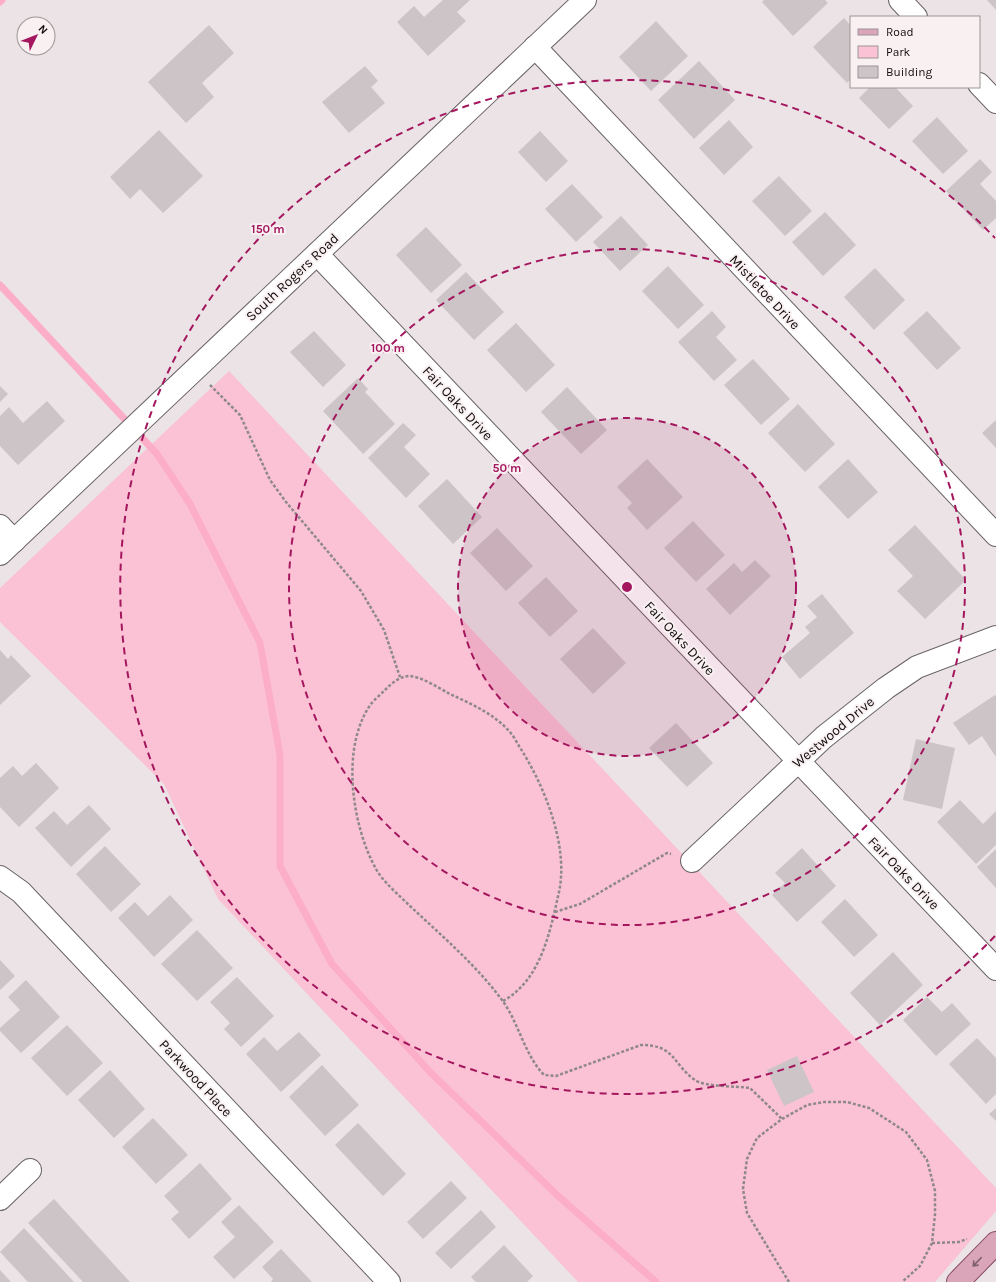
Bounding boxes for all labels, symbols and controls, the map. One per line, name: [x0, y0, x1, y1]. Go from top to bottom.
north arrow: [16, 16, 56, 56]
legend: [850, 16, 980, 88]
text: N: [36, 22, 50, 37]
text: Road: [886, 25, 914, 39]
text: Park: [886, 45, 911, 59]
text: Building: [886, 65, 933, 79]
text: 150 m: [251, 222, 285, 236]
street label: South Rogers Road: [242, 230, 342, 325]
street label: Mistletoe Drive: [726, 251, 804, 333]
text: 100 m: [371, 341, 405, 355]
street label: Fair Oaks Drive: [419, 363, 496, 444]
text: 50 m: [493, 461, 522, 475]
centre of rings: [620, 580, 634, 594]
street label: Fair Oaks Drive: [641, 598, 718, 679]
street label: Westwood Drive: [789, 693, 878, 772]
street label: Fair Oaks Drive: [864, 833, 943, 914]
street label: Parkwood Place: [156, 1036, 236, 1120]
one-way arrow: [972, 1257, 982, 1267]

